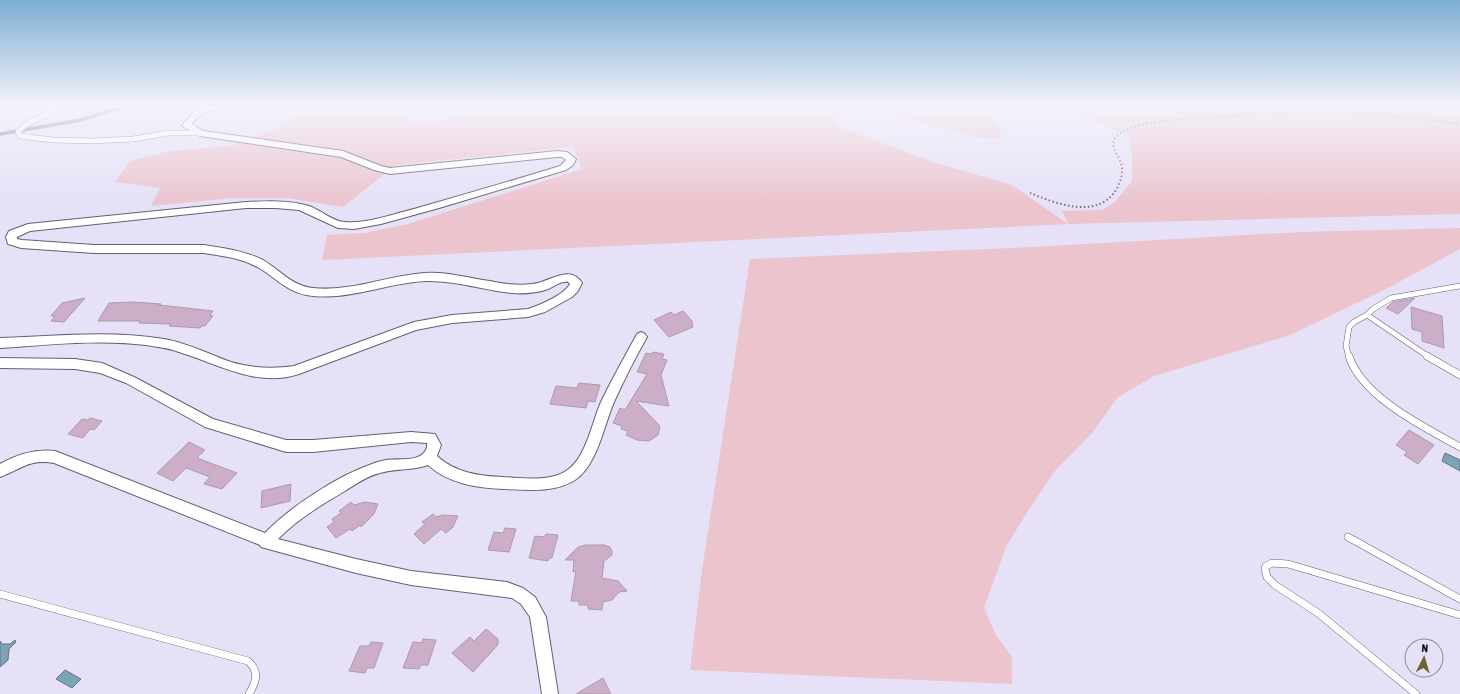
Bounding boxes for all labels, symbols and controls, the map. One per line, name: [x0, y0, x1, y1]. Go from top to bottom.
north arrow: [1404, 638, 1444, 678]
text: N: [1421, 642, 1429, 654]

